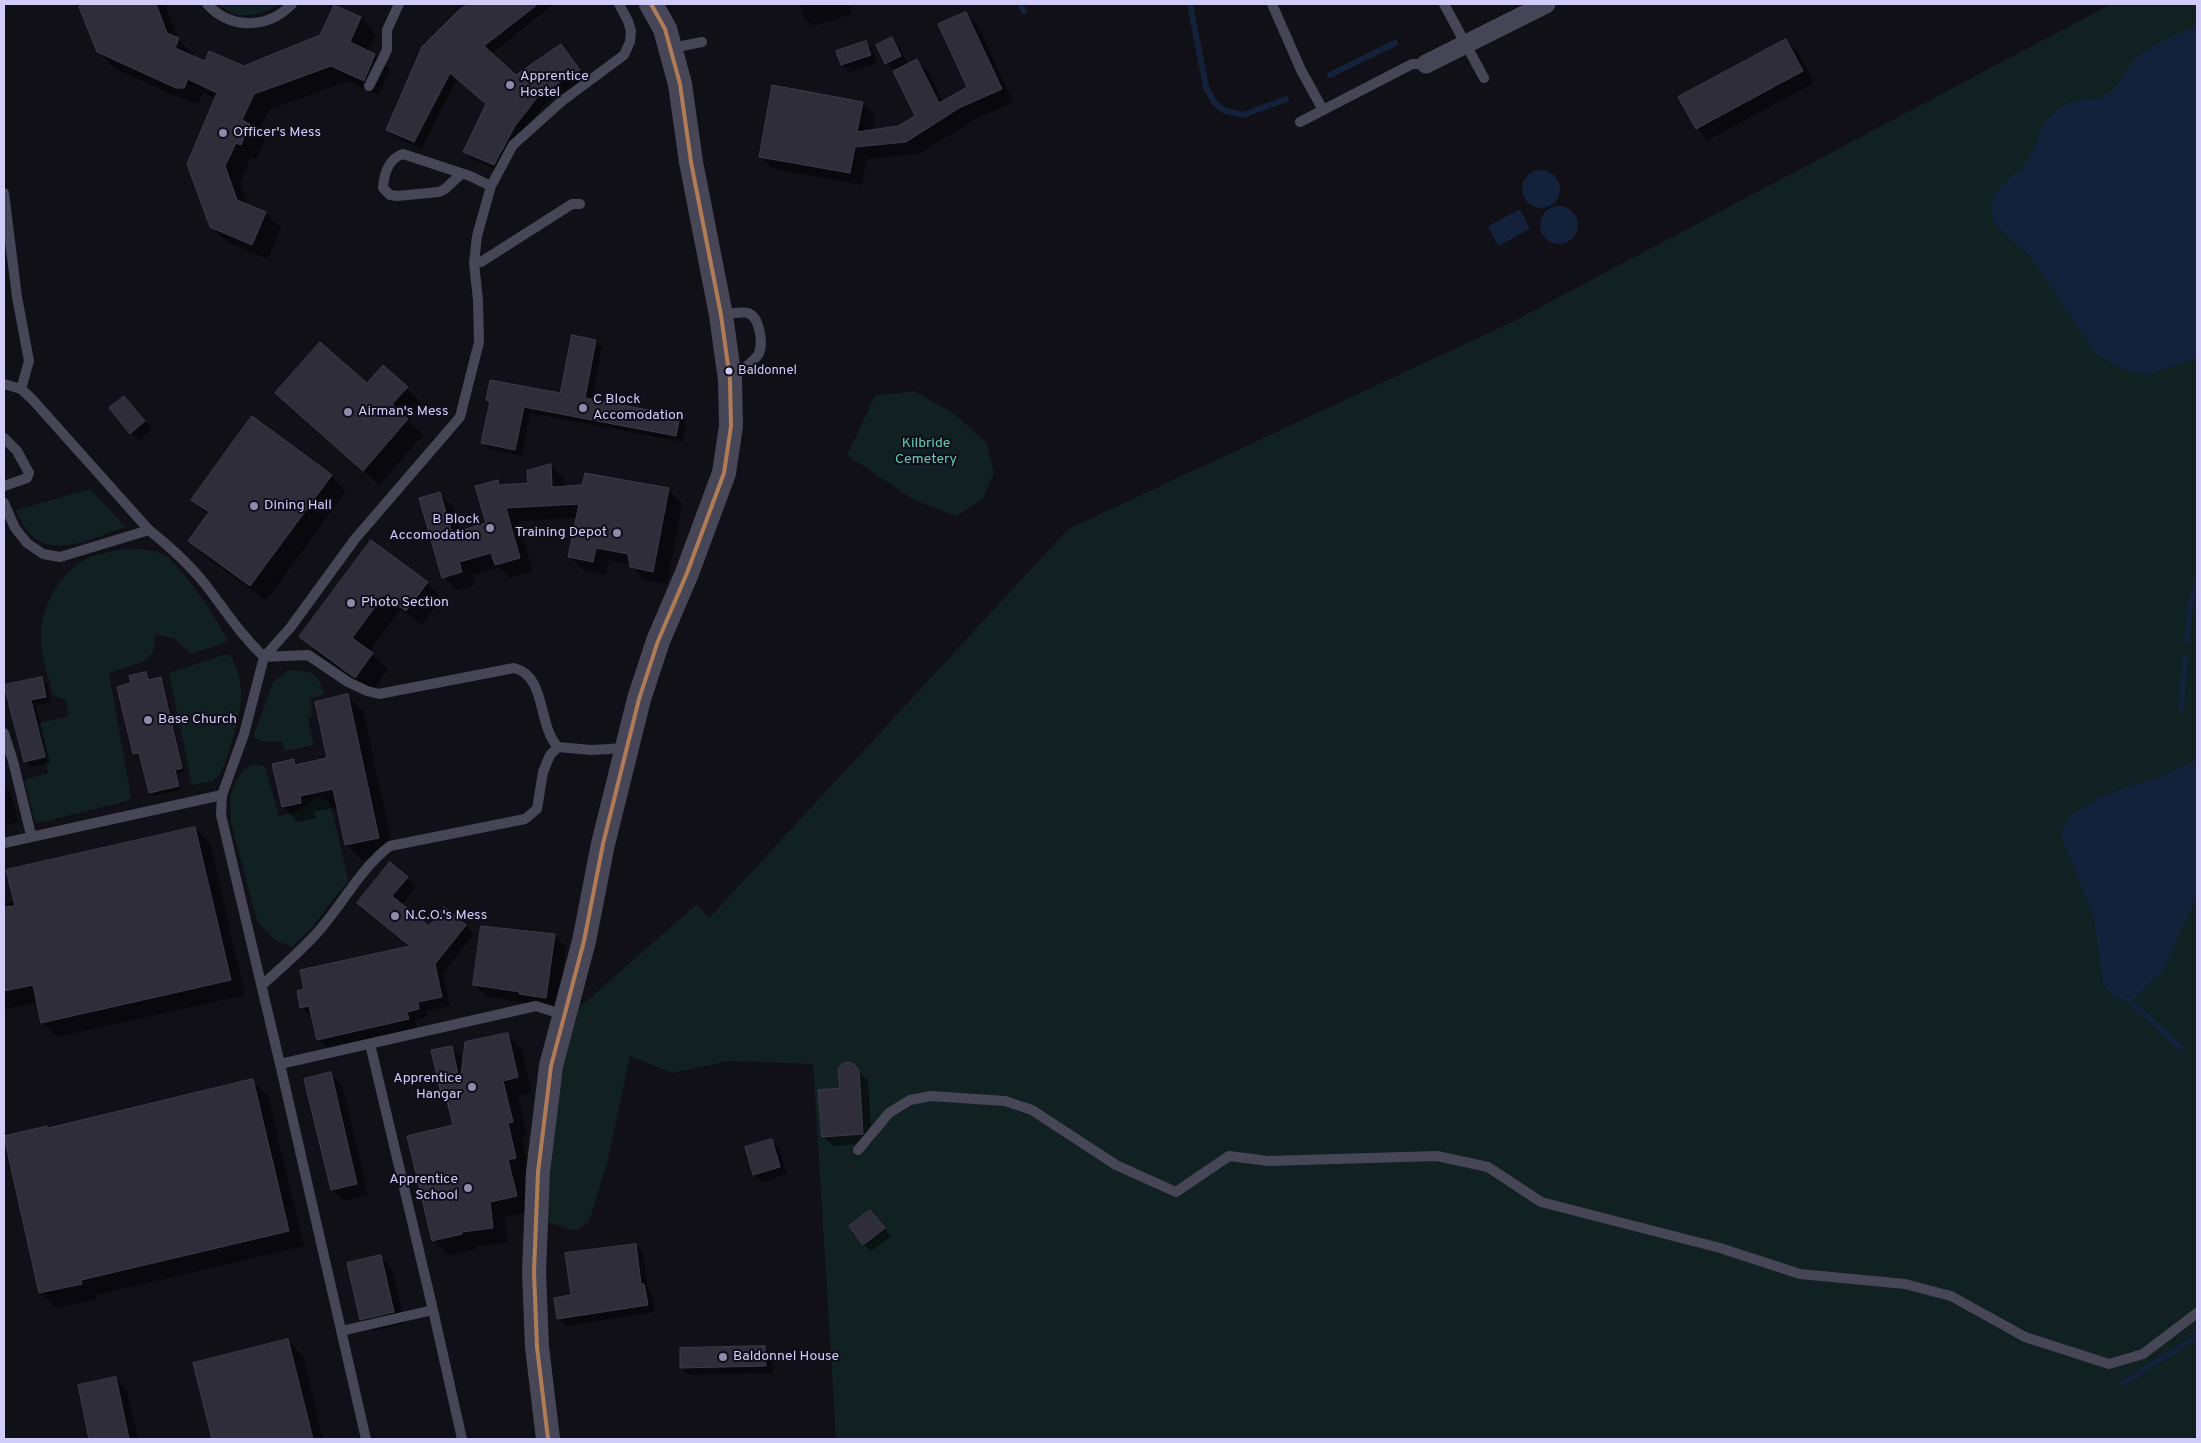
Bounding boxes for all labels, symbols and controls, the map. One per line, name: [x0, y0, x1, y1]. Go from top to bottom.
place label: Apprentice Hostel: [520, 69, 589, 102]
marker: Apprentice Hostel: [504, 79, 516, 91]
place label: Officer's Mess: [233, 125, 321, 141]
marker: Officer's Mess: [217, 127, 229, 139]
place label: Baldonnel: [738, 363, 797, 379]
marker: Baldonnel: [724, 366, 734, 376]
place label: C Block Accomodation: [593, 392, 684, 424]
marker: C Block Accomodation: [577, 402, 589, 414]
place label: Airman's Mess: [358, 404, 448, 420]
marker: Airman's Mess: [342, 406, 354, 418]
park label: Kilbride Cemetery: [895, 436, 957, 468]
place label: Dining Hall: [264, 498, 332, 514]
marker: Dining Hall: [248, 500, 260, 512]
place label: B Block Accomodation: [389, 512, 480, 544]
marker: B Block Accomodation: [484, 522, 496, 534]
place label: Training Depot: [515, 525, 607, 541]
marker: Training Depot: [611, 527, 623, 539]
place label: Photo Section: [361, 595, 449, 611]
marker: Photo Section: [345, 597, 357, 609]
place label: Base Church: [158, 712, 237, 728]
marker: Base Church: [142, 714, 154, 726]
place label: N.C.O.'s Mess: [405, 908, 487, 924]
marker: N.C.O.'s Mess: [389, 910, 401, 922]
place label: Apprentice Hangar: [393, 1071, 462, 1104]
marker: Apprentice Hangar: [466, 1081, 478, 1093]
place label: Apprentice School: [389, 1172, 458, 1204]
marker: Apprentice School: [462, 1182, 474, 1194]
place label: Baldonnel House: [733, 1349, 839, 1365]
marker: Baldonnel House: [717, 1351, 729, 1363]

